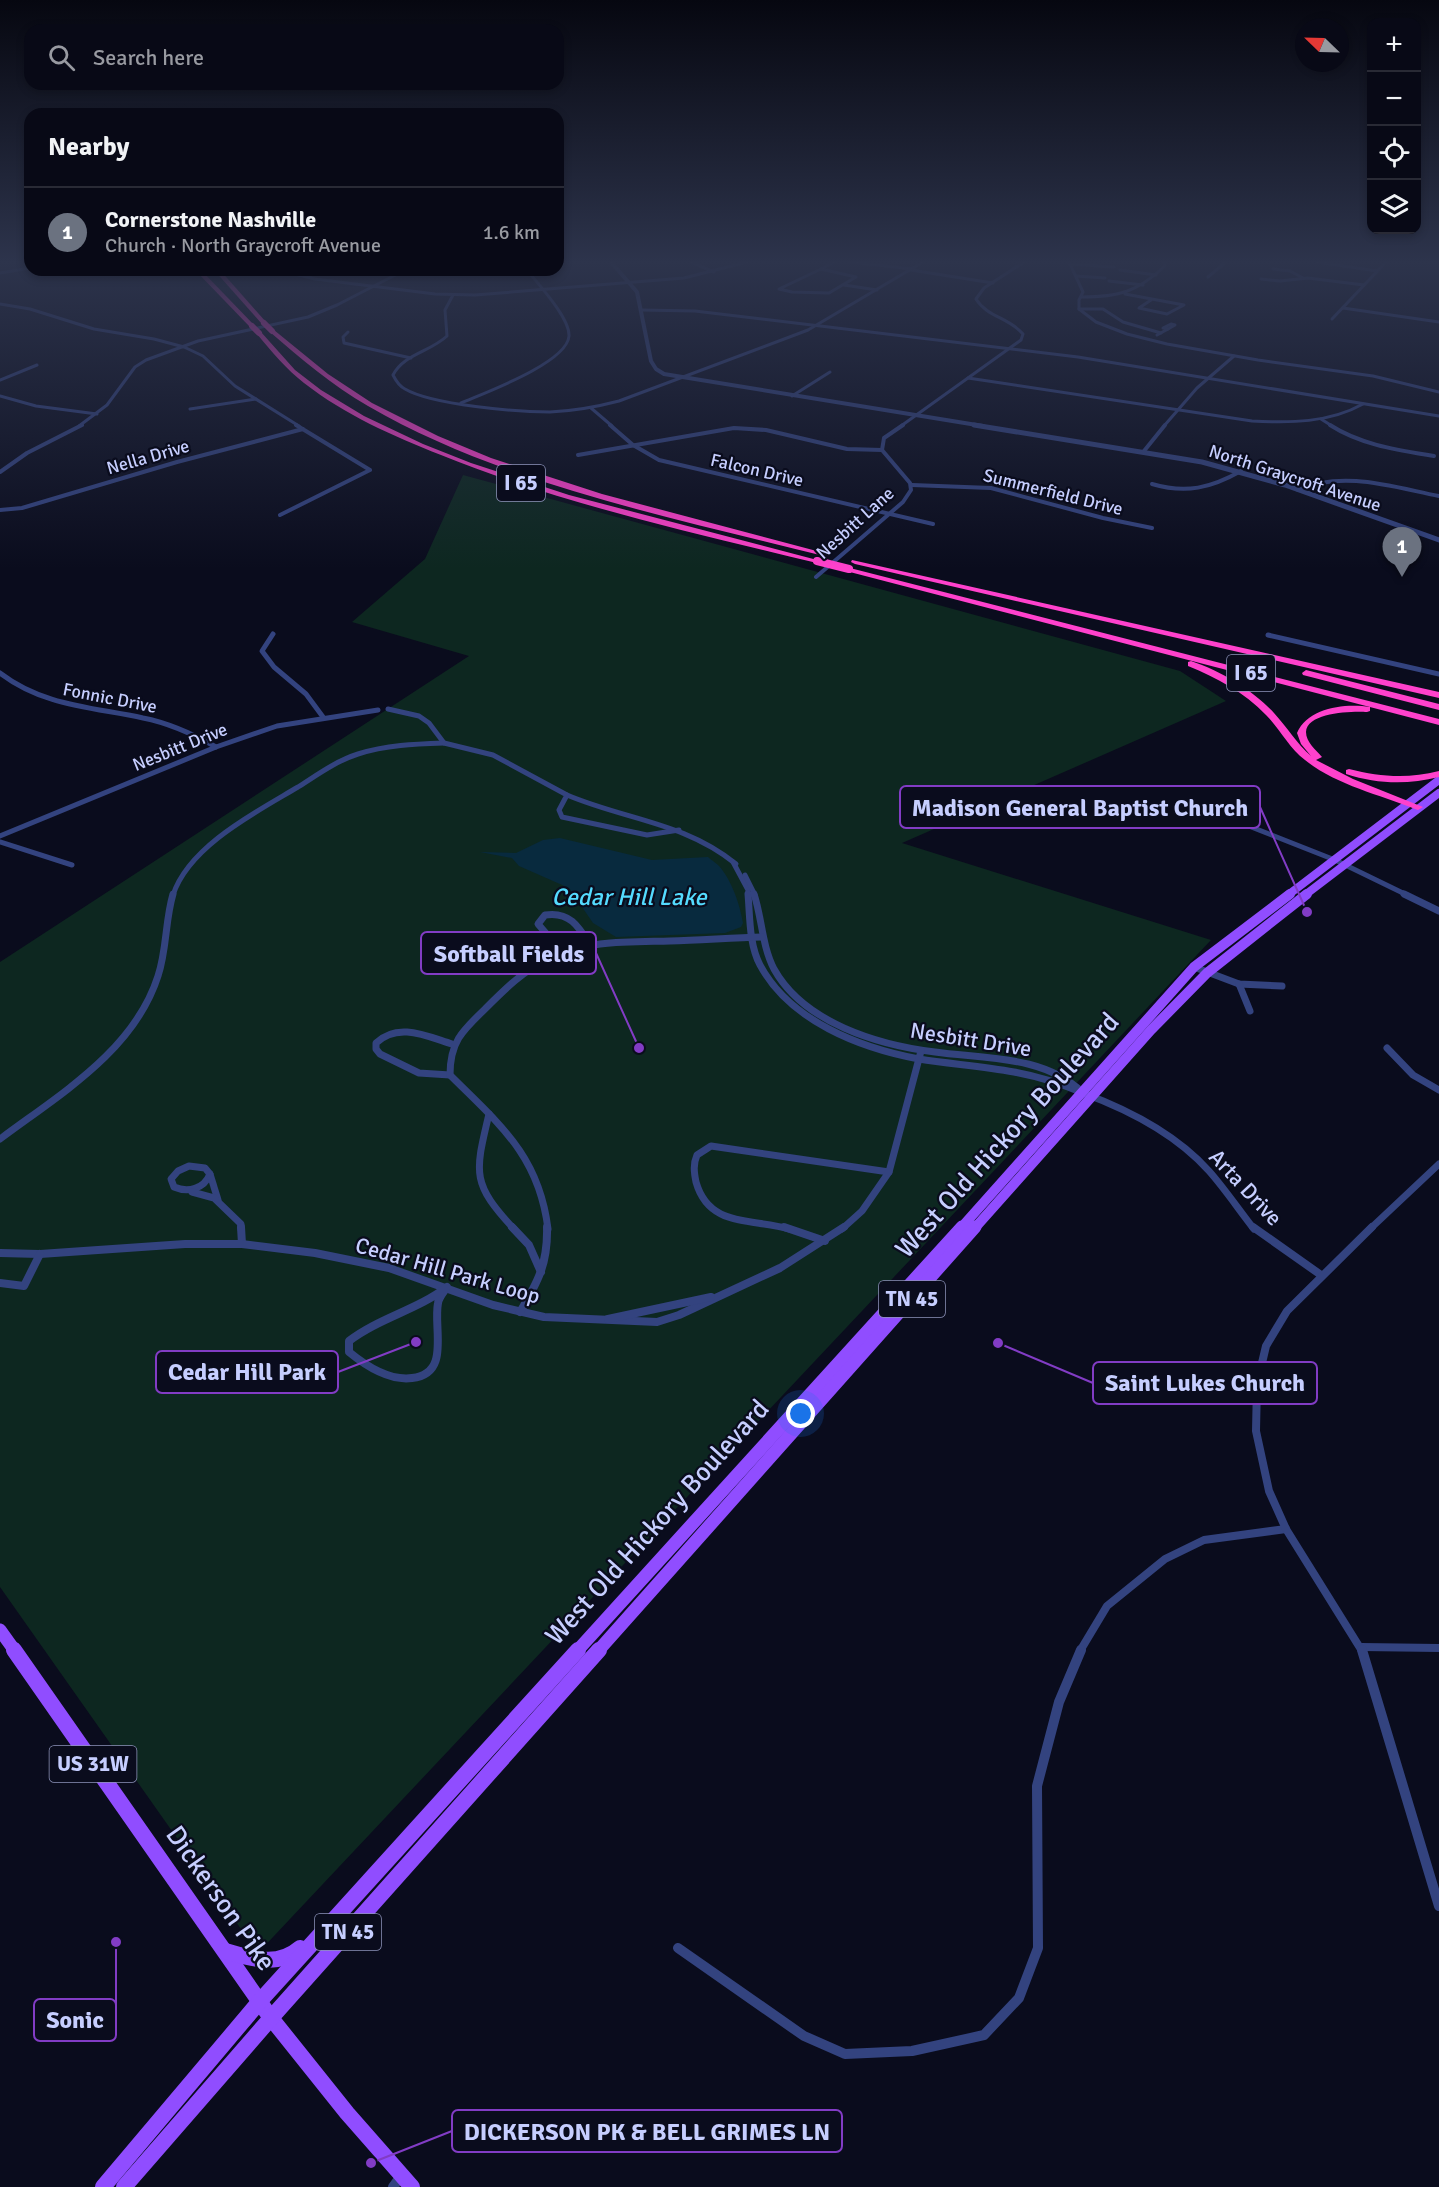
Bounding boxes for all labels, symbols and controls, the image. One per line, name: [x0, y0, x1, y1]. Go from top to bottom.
north arrow: [1295, 18, 1349, 72]
map controls: [1367, 18, 1421, 234]
button: +: [1367, 18, 1421, 72]
search box: [24, 24, 564, 90]
icon: search: [45, 41, 78, 74]
text: Search here: [93, 44, 204, 71]
button: −: [1367, 72, 1421, 126]
button: locate: [1367, 126, 1421, 180]
text: Nearby: [48, 131, 129, 163]
button: layers: [1367, 180, 1421, 234]
text: Cornerstone Nashville: [105, 206, 316, 233]
text: 1: [62, 220, 73, 245]
text: 1.6 km: [483, 220, 540, 245]
text: Church · North Graycroft Avenue: [105, 233, 381, 258]
street label: Nella Drive: [104, 435, 192, 479]
street label: North Graycroft Avenue: [1206, 440, 1384, 516]
street label: Falcon Drive: [708, 449, 806, 491]
street label: Summerfield Drive: [981, 464, 1125, 520]
road number: I 65: [497, 465, 545, 501]
street label: Nesbitt Lane: [812, 482, 898, 564]
pin: 1: [1382, 528, 1422, 577]
road number: I 65: [1227, 655, 1275, 691]
street label: Fonnic Drive: [61, 678, 159, 718]
street label: Nesbitt Drive: [129, 718, 231, 776]
callout: Madison General Baptist Church: [900, 786, 1260, 828]
text: Madison General Baptist Church: [912, 793, 1248, 823]
water label: Cedar Hill Lake: [551, 882, 708, 912]
callout: Softball Fields: [421, 932, 596, 974]
text: Softball Fields: [434, 939, 585, 969]
street label: West Old Hickory Boulevard: [888, 1006, 1126, 1265]
street label: Nesbitt Drive: [908, 1017, 1034, 1062]
street label: Arta Drive: [1203, 1143, 1288, 1231]
street label: Cedar Hill Park Loop: [352, 1231, 543, 1310]
road number: TN 45: [879, 1281, 945, 1317]
callout: Cedar Hill Park: [156, 1351, 338, 1393]
text: Cedar Hill Park: [168, 1357, 327, 1387]
callout: Saint Lukes Church: [1093, 1362, 1317, 1404]
text: Saint Lukes Church: [1105, 1368, 1305, 1398]
street label: West Old Hickory Boulevard: [538, 1393, 776, 1652]
your location: [786, 1399, 815, 1428]
road number: US 31W: [50, 1746, 136, 1782]
street label: Dickerson Pike: [158, 1819, 283, 1977]
road number: TN 45: [315, 1914, 381, 1950]
callout: Sonic: [34, 1999, 116, 2041]
text: Sonic: [46, 2005, 104, 2035]
callout: DICKERSON PK & BELL GRIMES LN: [452, 2110, 842, 2152]
text: DICKERSON PK & BELL GRIMES LN: [464, 2117, 830, 2147]

